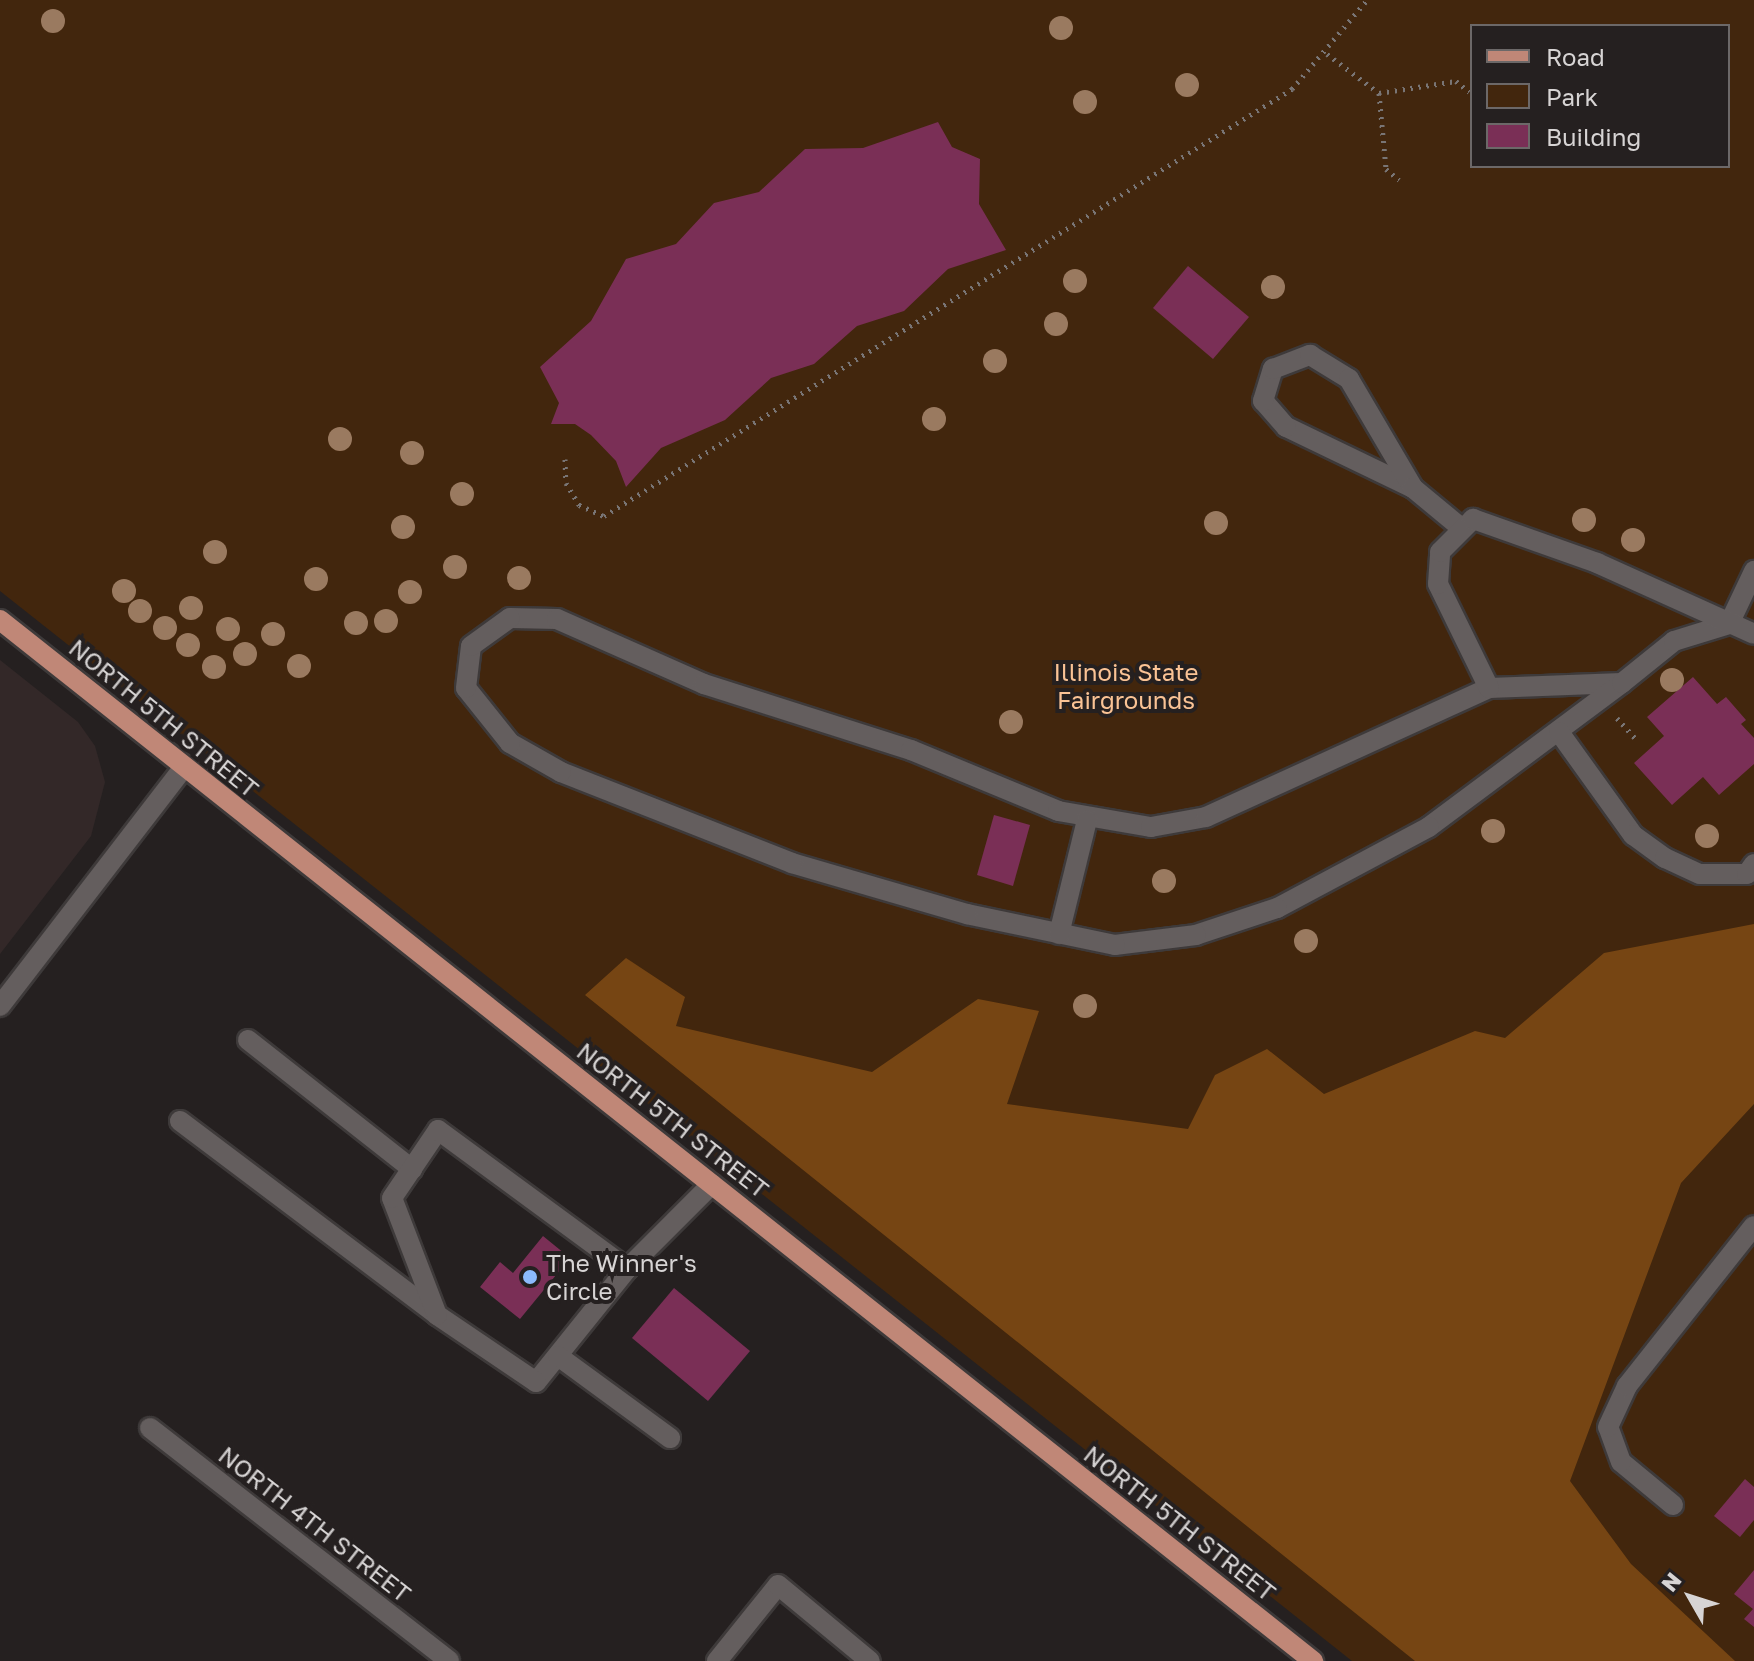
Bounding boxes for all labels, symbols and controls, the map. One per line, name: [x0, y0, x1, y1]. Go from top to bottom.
legend: [1470, 24, 1730, 168]
text: Road: [1546, 42, 1605, 71]
text: Park: [1546, 82, 1598, 111]
text: Building: [1546, 122, 1641, 151]
street label: NORTH 5TH STREET: [64, 633, 264, 803]
park label: Illinois State Fairgrounds: [1054, 658, 1198, 714]
street label: NORTH 5TH STREET: [572, 1036, 774, 1204]
place label: The Winner's Circle: [546, 1249, 697, 1305]
marker: The Winner's Circle: [521, 1268, 539, 1286]
street label: NORTH 5TH STREET: [1079, 1439, 1281, 1607]
street label: NORTH 4TH STREET: [213, 1440, 417, 1608]
north arrow: [1650, 1557, 1730, 1637]
text: N: [1655, 1567, 1687, 1597]

